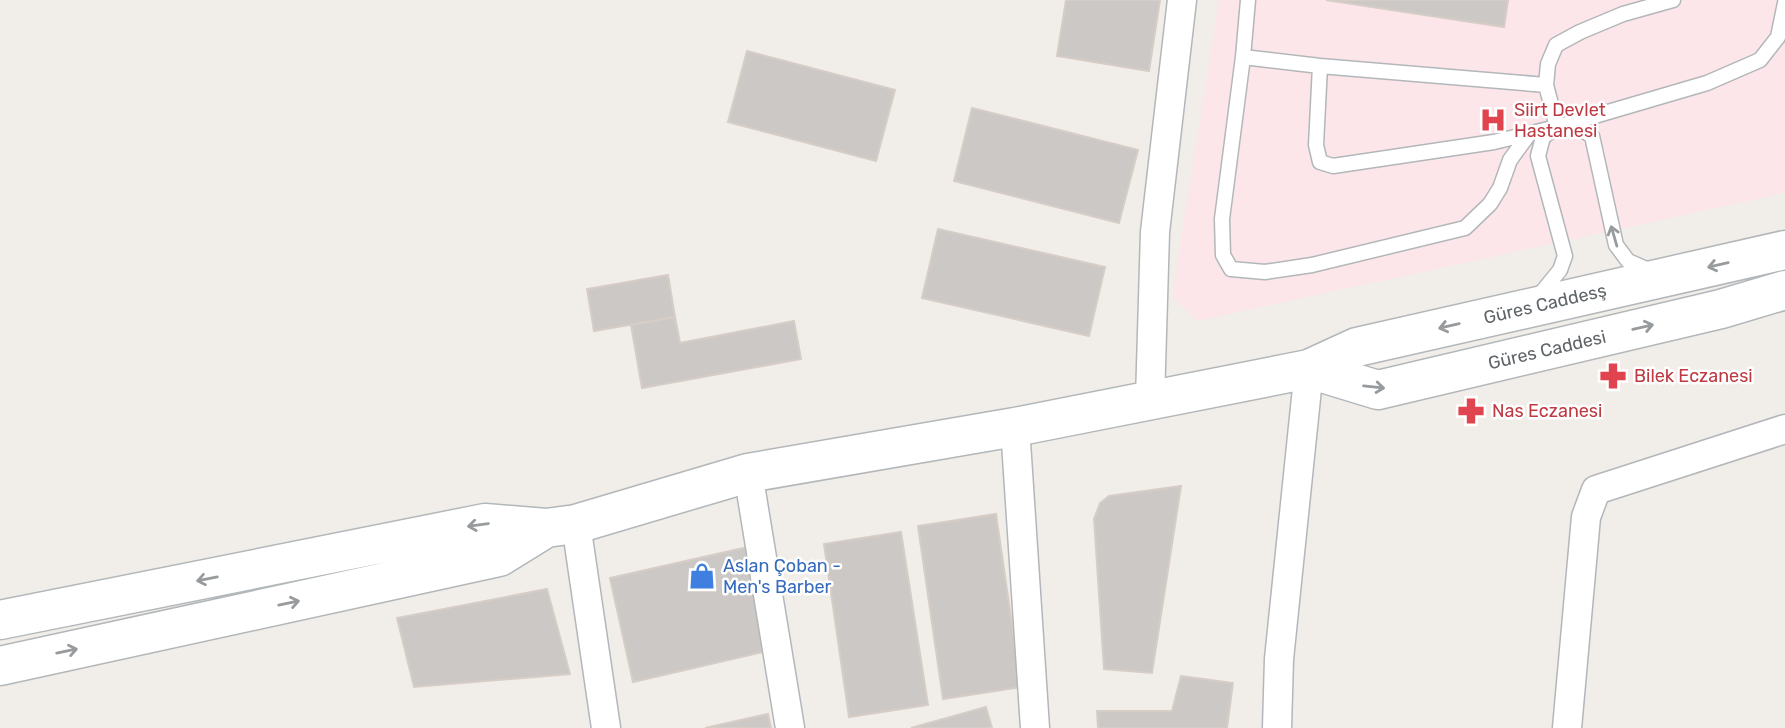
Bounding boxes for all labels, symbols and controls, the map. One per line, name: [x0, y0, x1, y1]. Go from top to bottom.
place label: Siirt Devlet Hastanesi: [1514, 99, 1606, 142]
hospital icon: Siirt Devlet Hastanesi: [1478, 105, 1508, 135]
one-way arrow: [1607, 225, 1620, 247]
one-way arrow: [1707, 259, 1730, 272]
street label: Güres Caddesş: [1482, 279, 1608, 329]
one-way arrow: [1438, 320, 1461, 333]
one-way arrow: [1631, 320, 1654, 334]
street label: Güres Caddesi: [1486, 326, 1608, 374]
pharmacy icon: Bilek Eczanesi: [1598, 361, 1628, 391]
place label: Bilek Eczanesi: [1634, 365, 1753, 387]
one-way arrow: [1362, 380, 1385, 393]
pharmacy icon: Nas Eczanesi: [1456, 396, 1486, 426]
place label: Nas Eczanesi: [1492, 400, 1602, 422]
one-way arrow: [467, 519, 490, 532]
place label: Aslan Çoban - Men's Barber: [723, 555, 841, 598]
shop icon: Aslan Çoban - Men's Barber: [687, 561, 717, 591]
one-way arrow: [196, 572, 219, 586]
one-way arrow: [277, 596, 300, 609]
one-way arrow: [55, 644, 78, 658]

